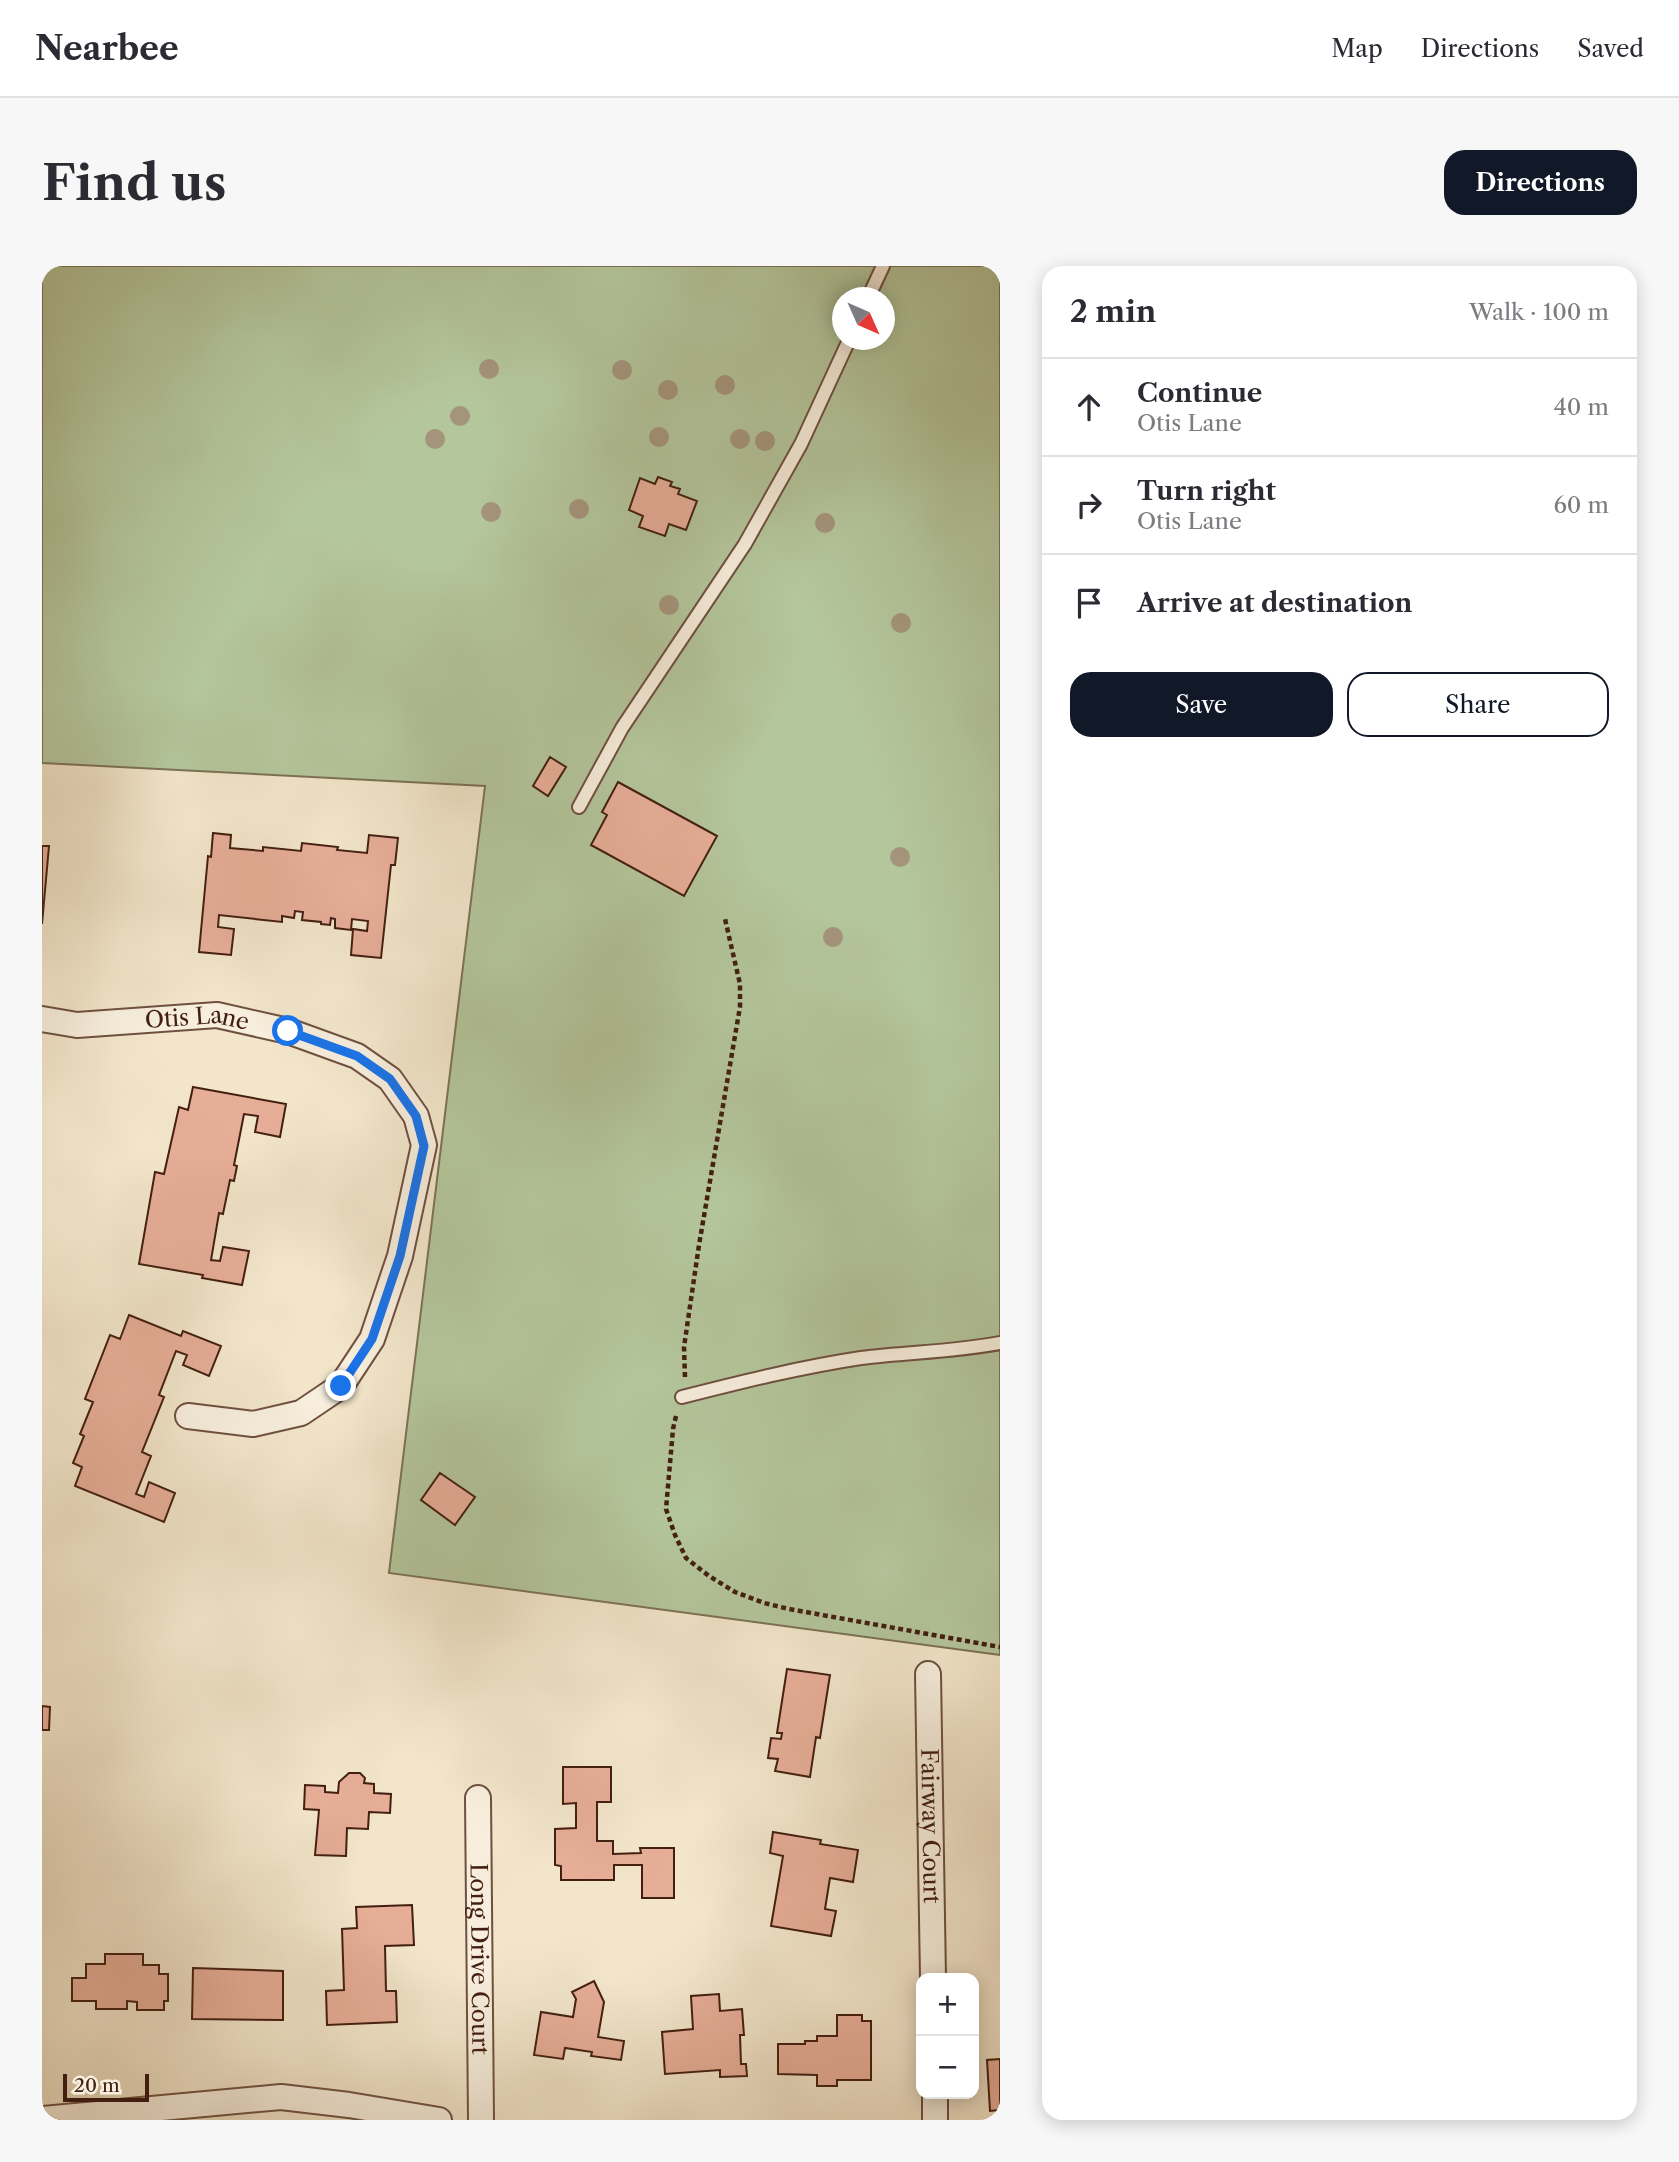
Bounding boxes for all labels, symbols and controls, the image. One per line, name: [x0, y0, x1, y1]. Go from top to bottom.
text: Nearbee: [35, 28, 179, 69]
text: Map: [1331, 34, 1383, 63]
text: Directions: [1421, 34, 1539, 63]
text: Saved: [1577, 34, 1644, 63]
button: Directions: [1444, 150, 1637, 215]
text: Find us: [42, 152, 226, 213]
north arrow: [832, 287, 895, 350]
text: 2 min: [1070, 293, 1156, 330]
text: Walk · 100 m: [1469, 298, 1609, 326]
text: Continue: [1137, 377, 1262, 409]
icon: ahead: [1070, 388, 1108, 426]
text: 40 m: [1554, 393, 1609, 421]
text: Otis Lane: [1137, 409, 1242, 437]
text: Turn right: [1137, 475, 1276, 507]
icon: right: [1070, 486, 1108, 524]
text: 60 m: [1553, 491, 1609, 519]
text: Otis Lane: [1137, 507, 1242, 535]
icon: arrive: [1070, 584, 1108, 622]
text: Arrive at destination: [1137, 587, 1412, 619]
button: Save: [1070, 672, 1333, 737]
button: Share: [1347, 672, 1609, 737]
street label: Otis Lane: [144, 1001, 252, 1036]
route start: [272, 1015, 303, 1046]
route end: [325, 1370, 356, 1401]
street label: Fairway Court: [915, 1748, 946, 1904]
street label: Long Drive Court: [465, 1863, 494, 2055]
map controls: [916, 1973, 979, 2099]
button: +: [916, 1973, 979, 2036]
button: −: [916, 2036, 979, 2099]
scale bar: [63, 2071, 149, 2103]
text: 20 m: [74, 2074, 120, 2097]

